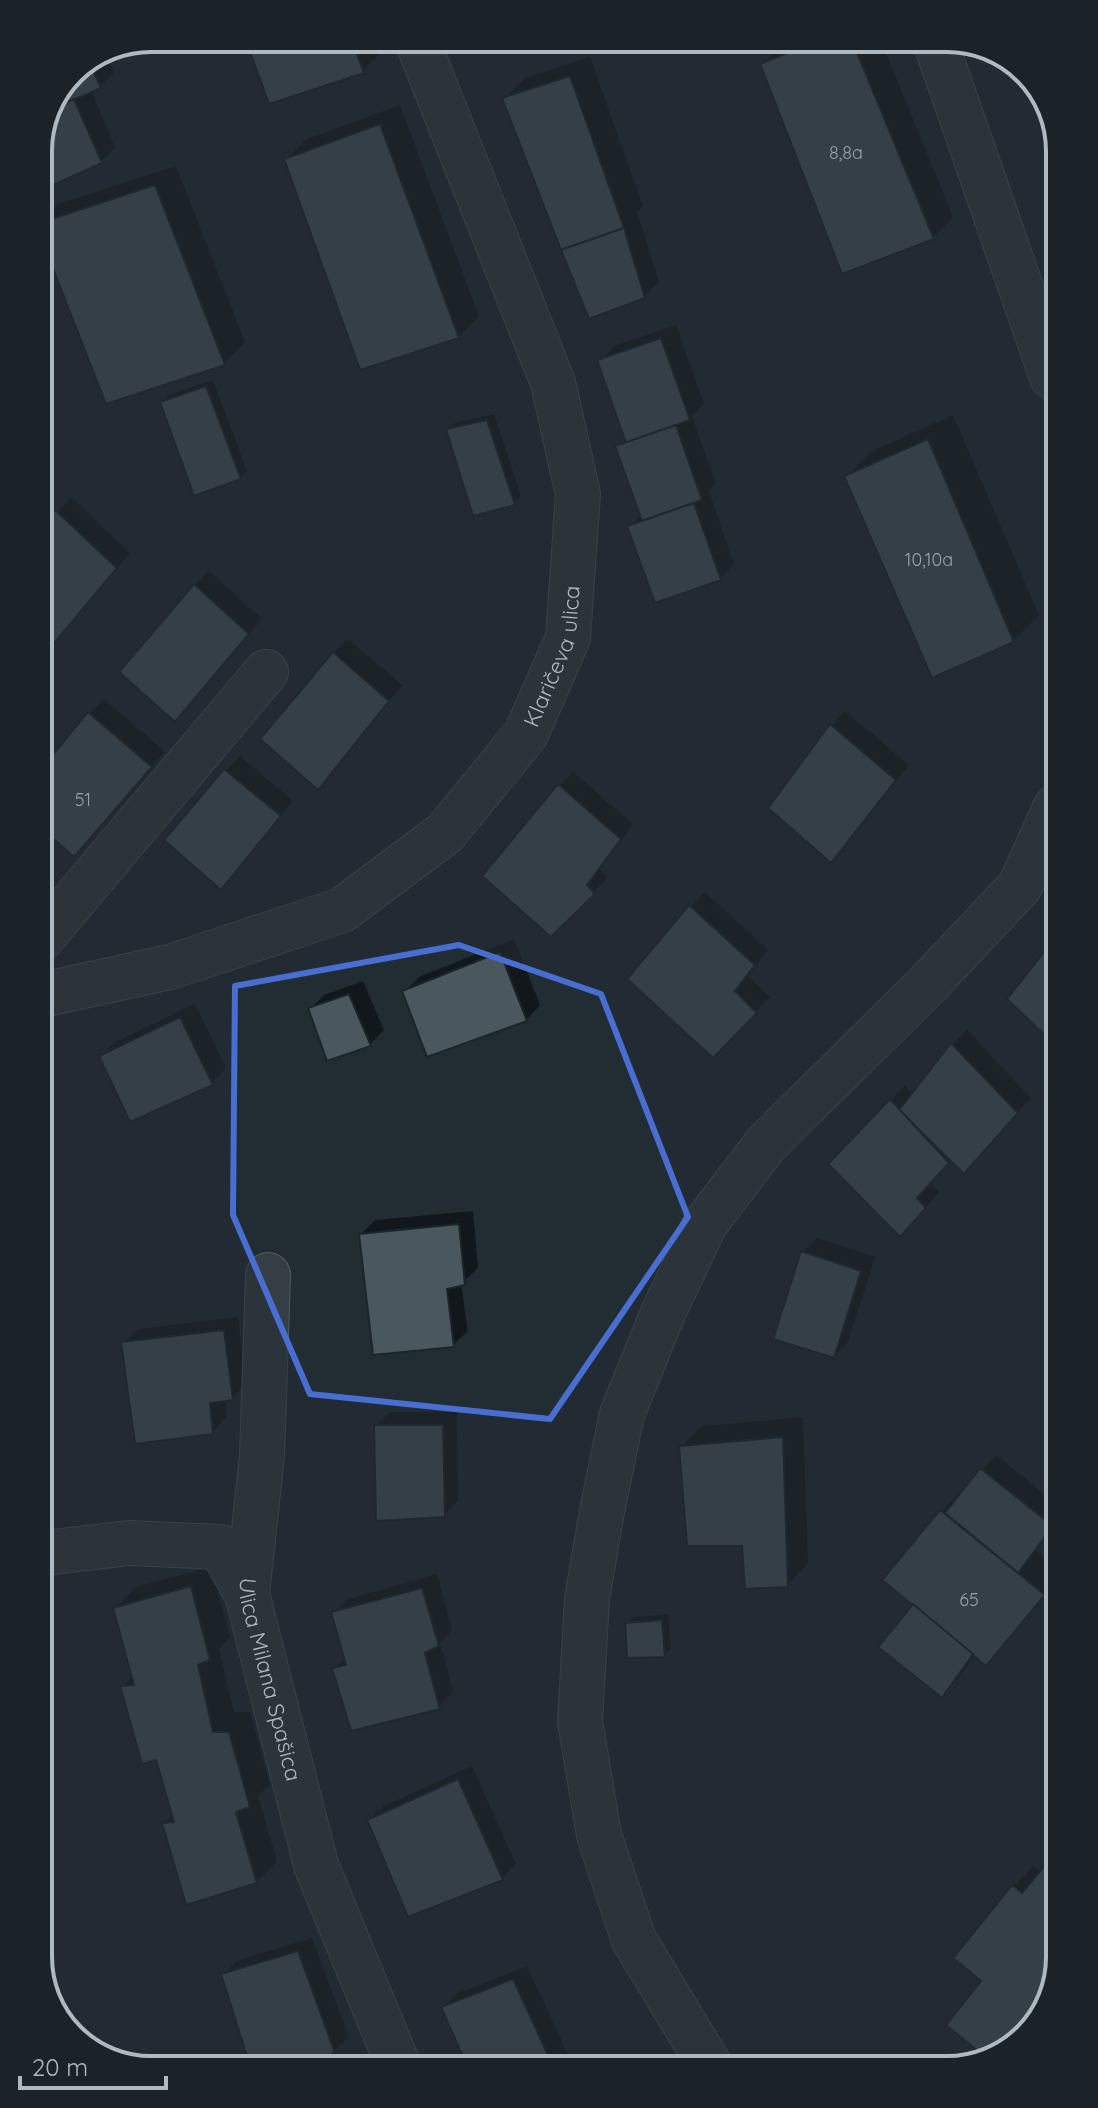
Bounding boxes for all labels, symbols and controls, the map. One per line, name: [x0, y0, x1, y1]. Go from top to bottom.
house number: 8,8a: [829, 141, 863, 164]
house number: 10,10a: [905, 548, 953, 571]
street label: Klaričeva ulica: [517, 585, 586, 731]
house number: 51: [75, 788, 91, 811]
street label: Ulica Milana Spašica: [233, 1576, 308, 1784]
house number: 65: [959, 1588, 979, 1611]
scale bar: [20, 2040, 166, 2090]
text: 20 m: [32, 2052, 88, 2082]

